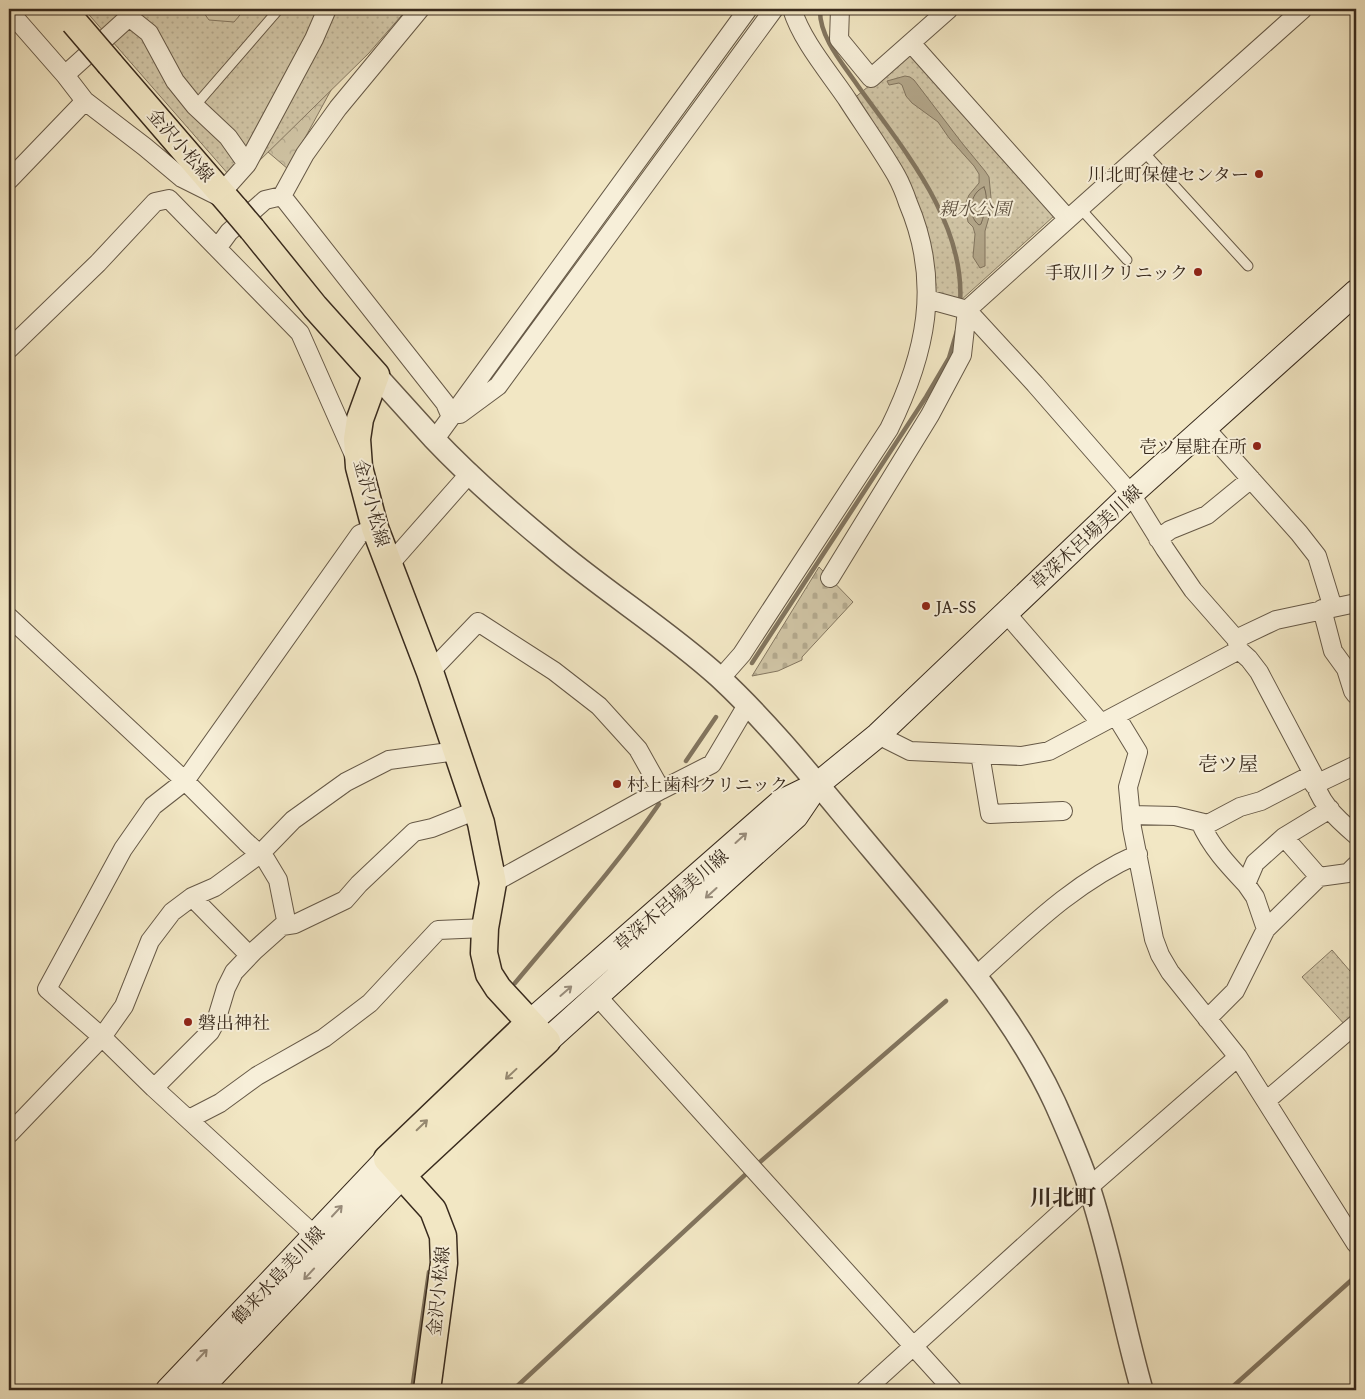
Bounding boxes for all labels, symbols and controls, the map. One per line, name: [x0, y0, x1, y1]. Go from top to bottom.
street label: 金沢小松線: [141, 102, 221, 188]
place label: 川北町保健センター: [1088, 161, 1249, 188]
marker: 川北町保健センター: [1253, 168, 1265, 180]
park label: 親水公園: [939, 195, 1014, 222]
place label: 手取川クリニック: [1045, 259, 1188, 286]
marker: 手取川クリニック: [1192, 266, 1204, 278]
place label: 壱ツ屋駐在所: [1139, 433, 1247, 460]
marker: 壱ツ屋駐在所: [1251, 440, 1263, 452]
street label: 金沢小松線: [347, 456, 397, 550]
street label: 草深木呂場美川線: [1024, 478, 1148, 596]
place label: JA-SS: [934, 593, 977, 620]
marker: JA-SS: [920, 600, 932, 612]
district label: 壱ツ屋: [1198, 749, 1258, 778]
place label: 村上歯科クリニック: [627, 771, 788, 798]
marker: 村上歯科クリニック: [611, 778, 623, 790]
one-way arrow: [734, 832, 747, 844]
street label: 草深木呂場美川線: [608, 843, 734, 957]
one-way arrow: [704, 887, 717, 899]
one-way arrow: [559, 986, 572, 997]
place label: 磐出神社: [198, 1009, 270, 1036]
marker: 磐出神社: [182, 1016, 194, 1028]
one-way arrow: [505, 1068, 518, 1080]
one-way arrow: [415, 1119, 428, 1131]
district label: 川北町: [1030, 1181, 1096, 1213]
one-way arrow: [331, 1205, 343, 1218]
street label: 鶴来水島美川線: [225, 1220, 331, 1330]
street label: 金沢小松線: [420, 1245, 456, 1337]
one-way arrow: [303, 1267, 315, 1280]
one-way arrow: [196, 1348, 208, 1361]

